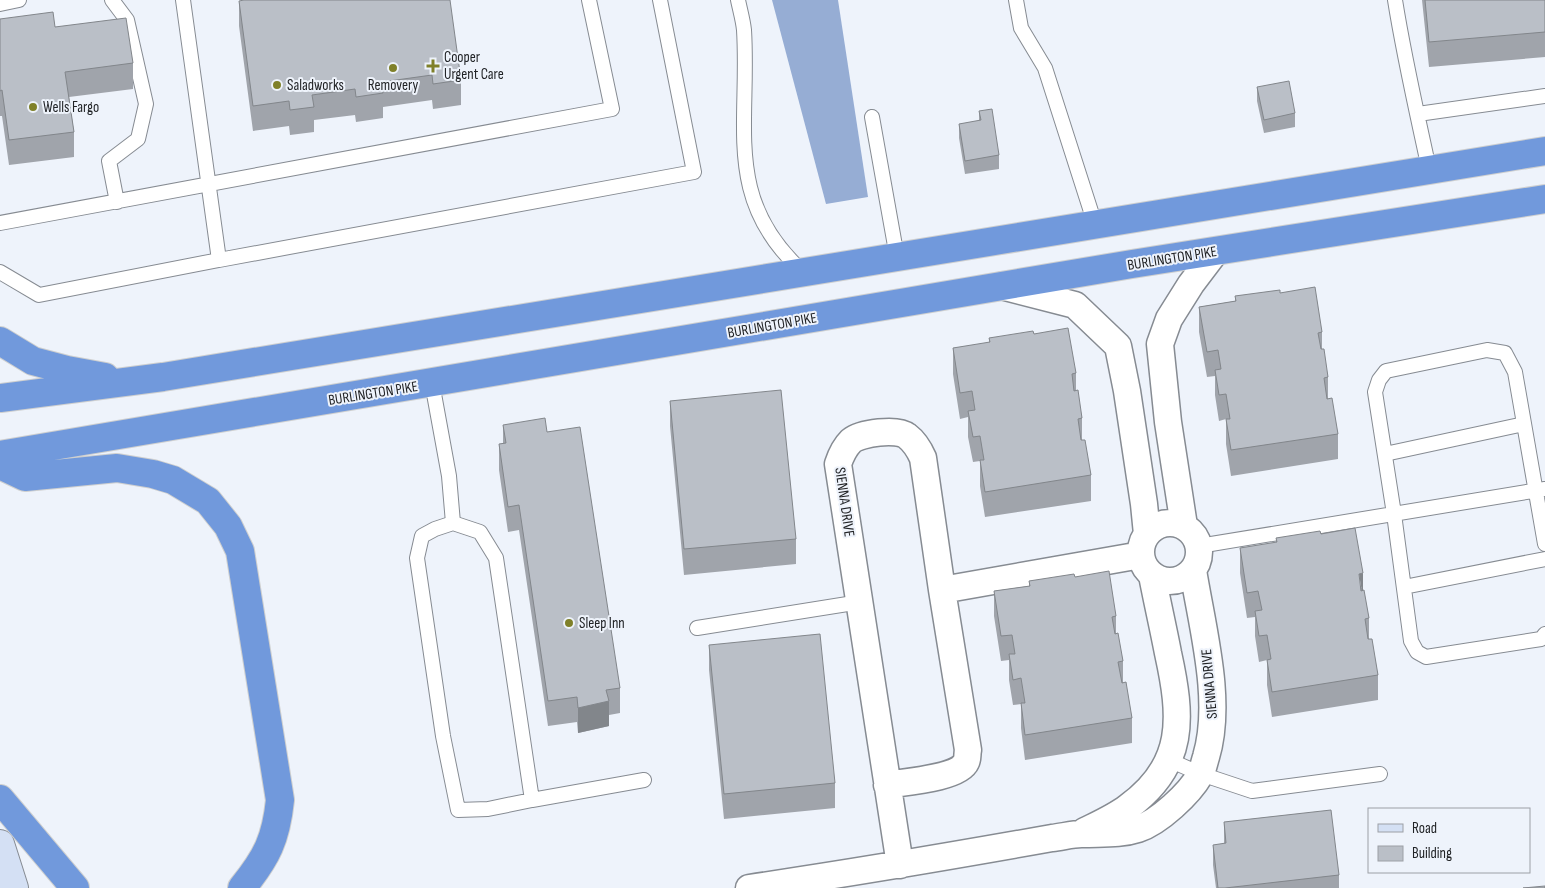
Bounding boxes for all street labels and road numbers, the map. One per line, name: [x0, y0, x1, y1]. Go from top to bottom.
street label: BURLINGTON PIKE: [1126, 242, 1218, 275]
street label: BURLINGTON PIKE: [726, 308, 818, 343]
street label: BURLINGTON PIKE: [327, 377, 419, 410]
street label: SIENNA DRIVE: [830, 466, 859, 538]
street label: SIENNA DRIVE: [1197, 648, 1222, 720]

